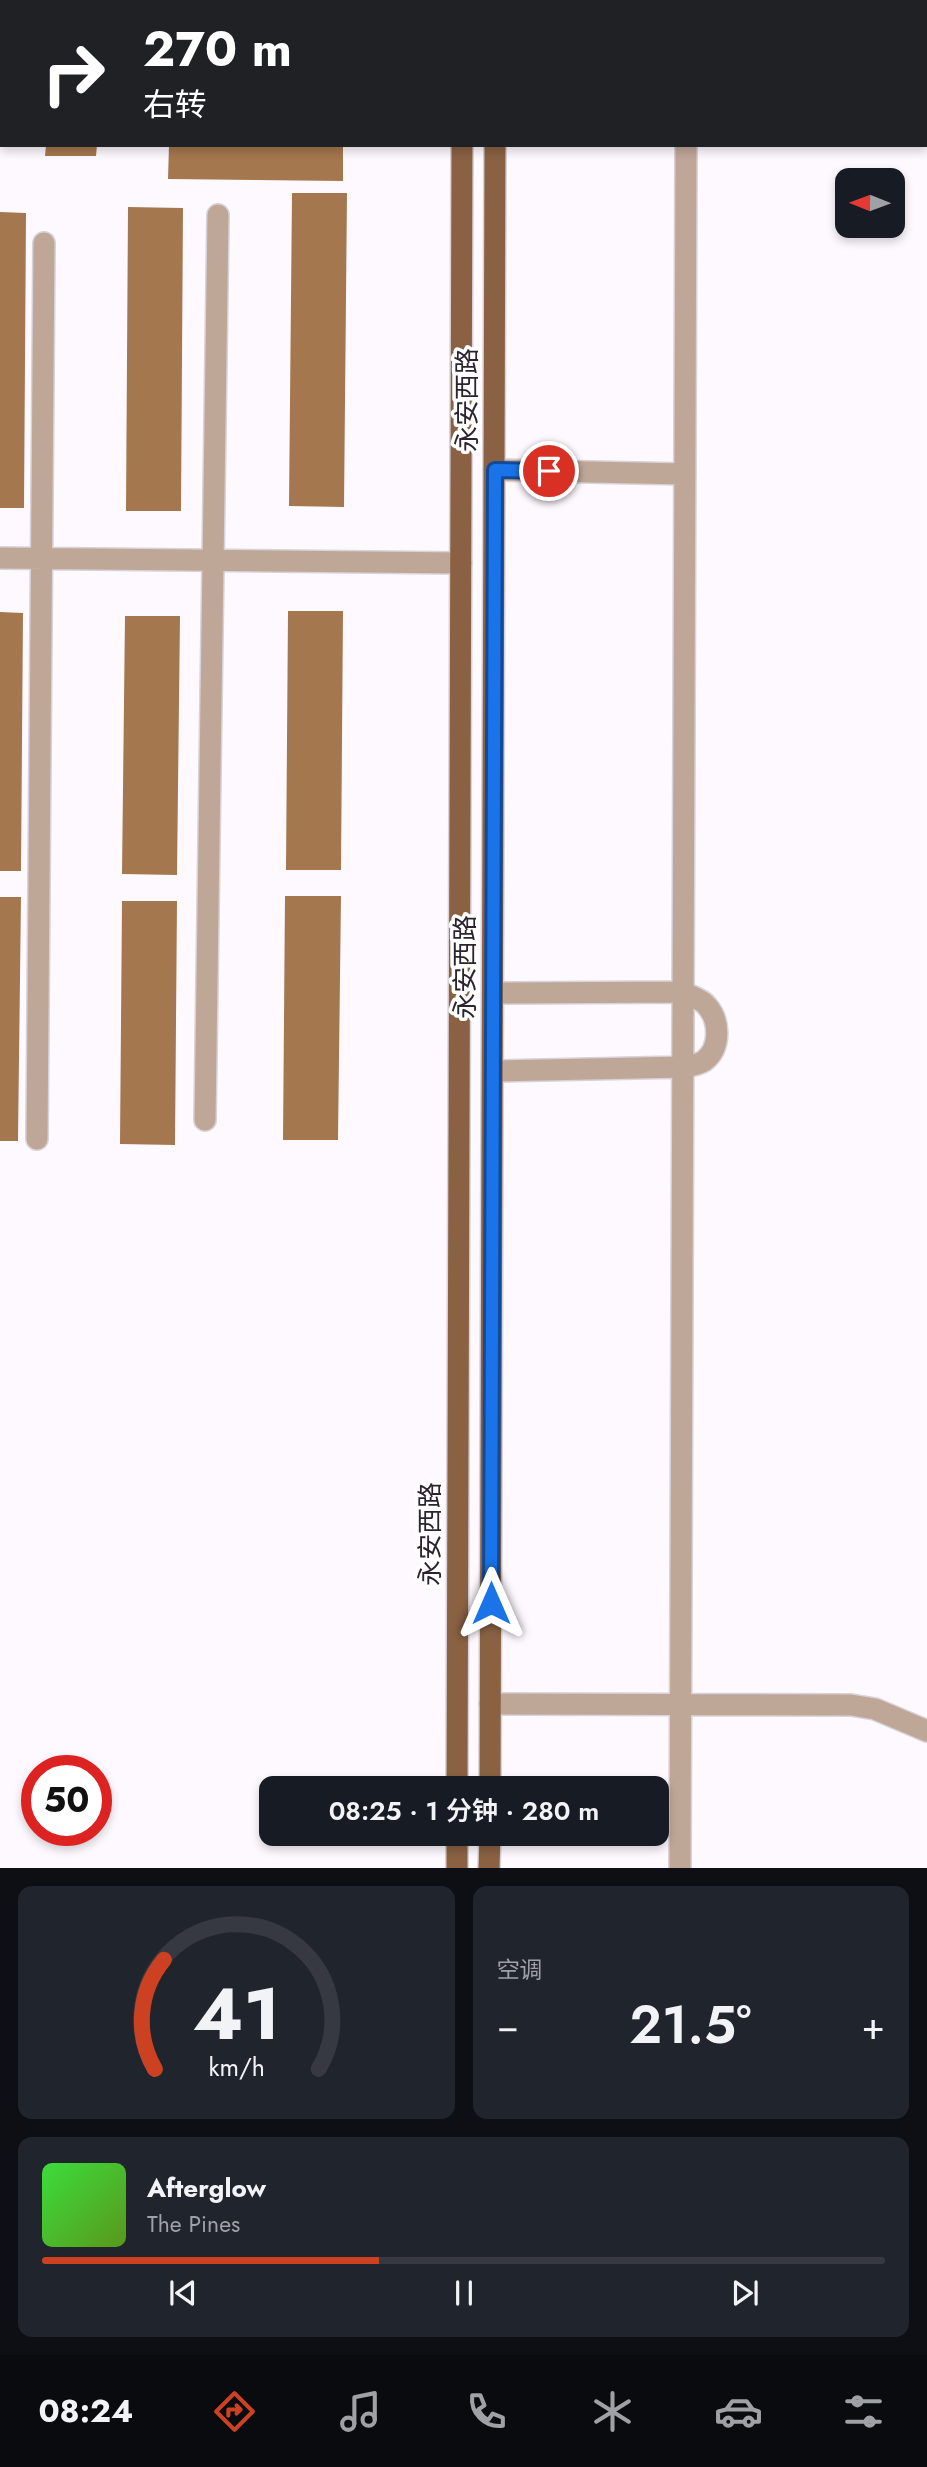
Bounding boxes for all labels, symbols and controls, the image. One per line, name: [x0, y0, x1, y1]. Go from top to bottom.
text: 270 m: [143, 14, 292, 84]
icon: right: [28, 28, 119, 119]
text: 右转: [143, 82, 207, 128]
north arrow: [835, 168, 905, 238]
map controls: [835, 168, 905, 238]
street label: 永安西路: [448, 348, 486, 452]
pin: [519, 441, 579, 501]
icon: arrive: [530, 452, 568, 490]
street label: 永安西路: [446, 915, 484, 1019]
street label: 永安西路: [411, 1482, 449, 1586]
position arrow: [454, 1566, 528, 1640]
speed limit sign: 50: [21, 1755, 112, 1846]
text: 08:25 · 1 分钟 · 280 m: [329, 1792, 599, 1830]
text: 空调: [497, 1953, 543, 1987]
text: 41: [192, 1961, 280, 2066]
text: 21.5°: [629, 1987, 751, 2063]
text: −: [497, 1998, 519, 2053]
text: +: [862, 1998, 885, 2053]
text: km/h: [208, 2048, 265, 2084]
text: Afterglow: [147, 2169, 266, 2207]
text: The Pines: [147, 2207, 240, 2241]
icon: previous: [164, 2274, 202, 2312]
icon: pause: [445, 2274, 483, 2312]
icon: next: [726, 2274, 764, 2312]
icon: directions: [210, 2387, 259, 2436]
icon: music: [336, 2387, 385, 2436]
icon: phone: [462, 2387, 511, 2436]
icon: climate: [588, 2387, 637, 2436]
icon: car: [714, 2387, 763, 2436]
icon: filters: [839, 2387, 888, 2436]
text: 08:24: [38, 2388, 133, 2434]

